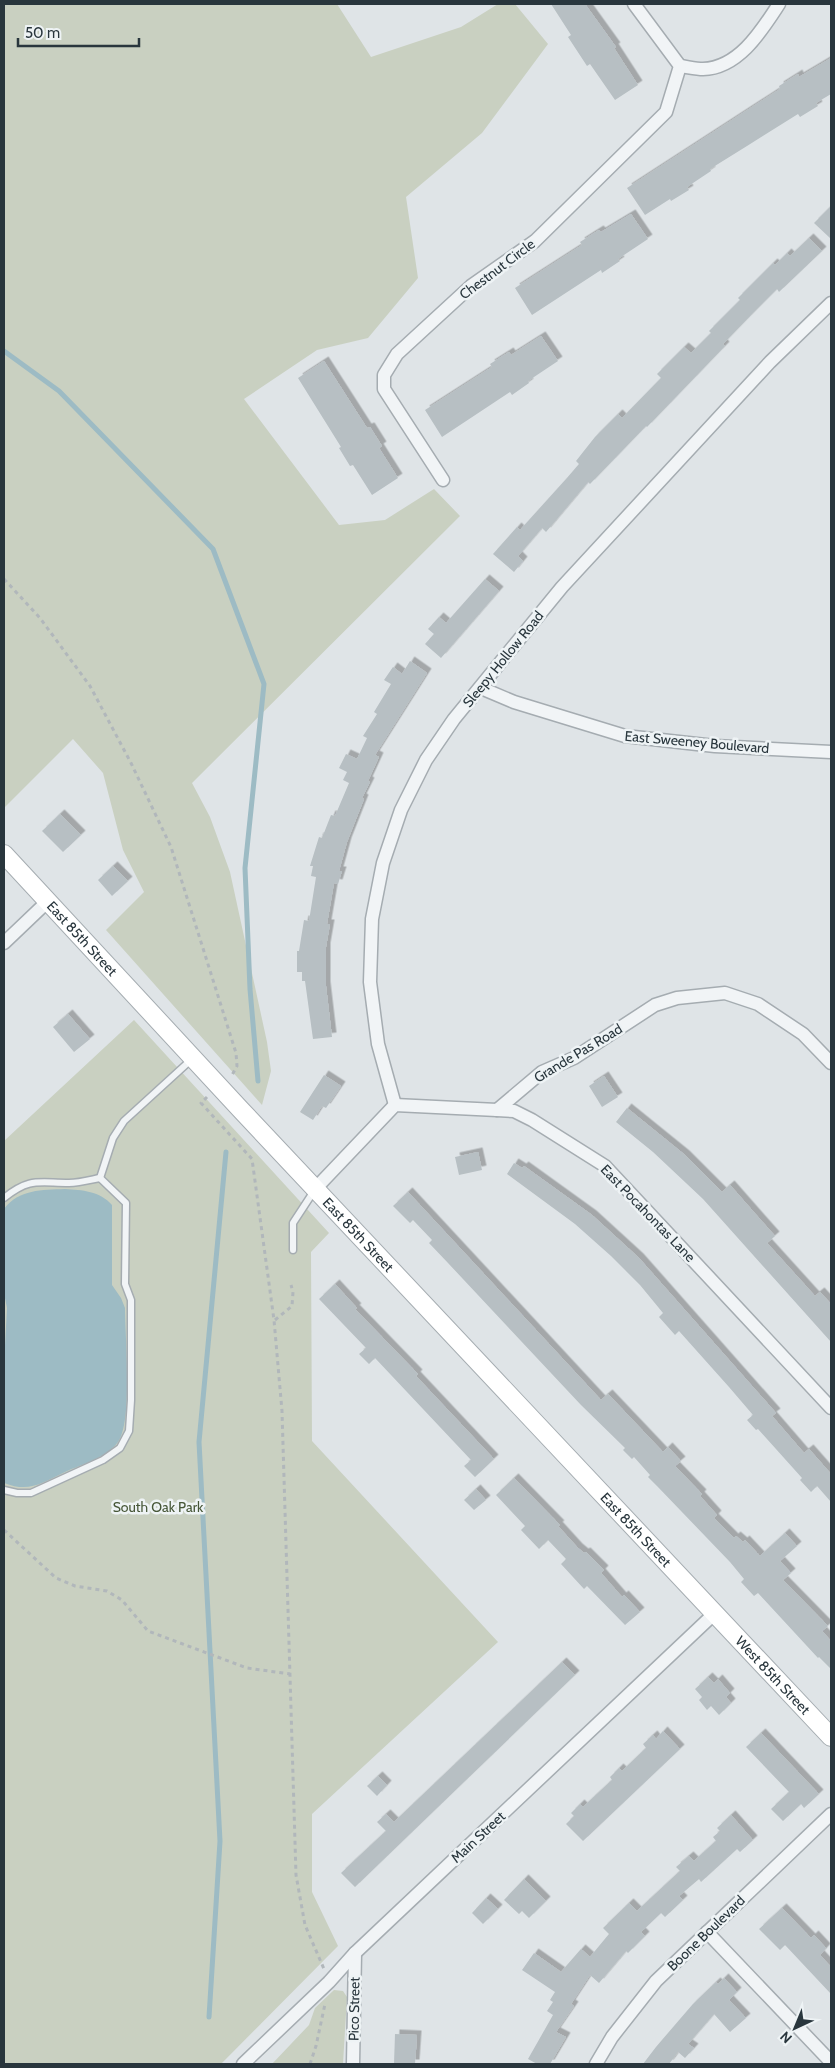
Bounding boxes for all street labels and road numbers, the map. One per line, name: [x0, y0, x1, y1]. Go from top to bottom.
street label: Chestnut Circle: [456, 235, 538, 303]
street label: Sleepy Hollow Road: [459, 607, 547, 711]
street label: East Sweeney Boulevard: [624, 727, 770, 757]
street label: East 85th Street: [43, 897, 121, 980]
street label: Grande Pas Road: [530, 1019, 626, 1087]
street label: East Pocahontas Lane: [597, 1160, 699, 1266]
street label: East 85th Street: [319, 1194, 398, 1276]
street label: East 85th Street: [596, 1489, 675, 1571]
street label: West 85th Street: [732, 1632, 814, 1718]
street label: Main Street: [447, 1807, 509, 1867]
street label: Boone Boulevard: [663, 1891, 749, 1975]
street label: Pico Street: [344, 1977, 364, 2041]

